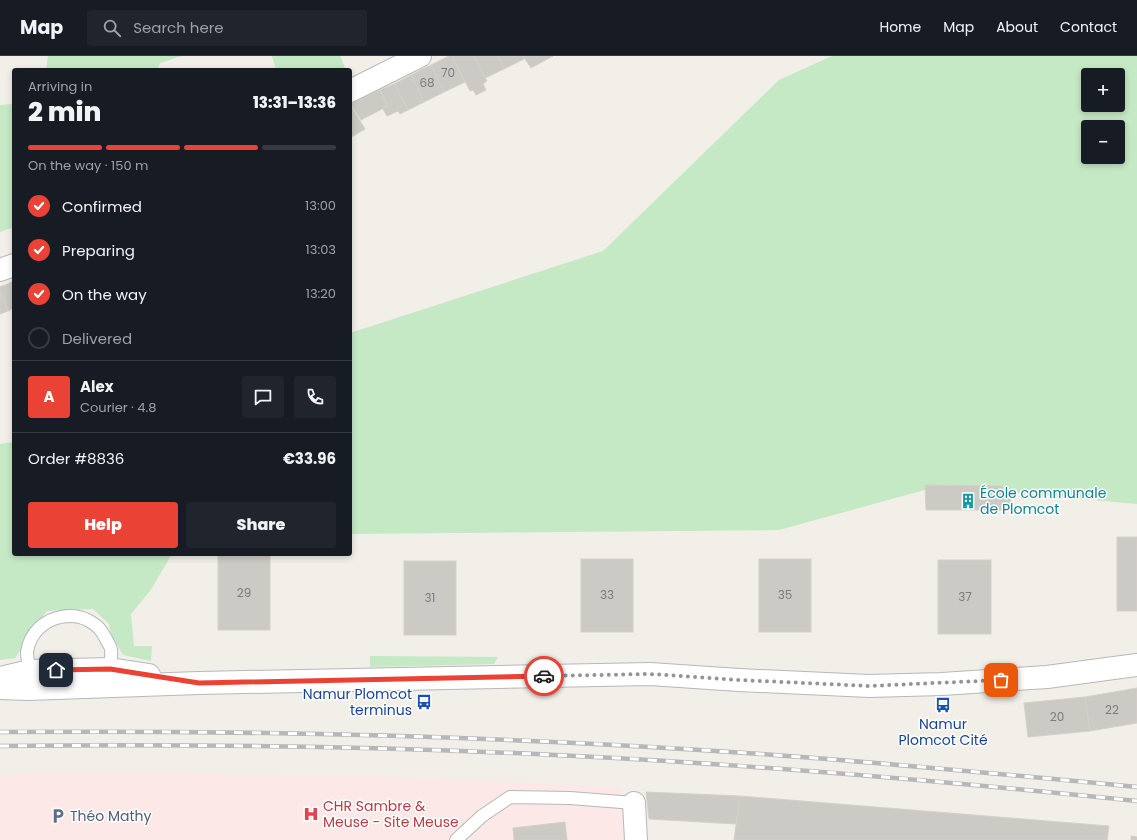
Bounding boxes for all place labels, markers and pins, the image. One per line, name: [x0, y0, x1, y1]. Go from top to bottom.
place label: École communale de Plomcot: [980, 483, 1107, 519]
building icon: École communale de Plomcot: [959, 492, 977, 510]
pin: [39, 653, 73, 687]
pin: [984, 663, 1018, 697]
place label: Namur Plomcot terminus: [303, 684, 412, 720]
bus stop icon: Namur Plomcot terminus: [415, 693, 433, 711]
bus stop icon: Namur Plomcot Cité: [934, 696, 952, 714]
place label: Namur Plomcot Cité: [898, 714, 988, 750]
place label: CHR Sambre & Meuse - Site Meuse: [323, 796, 459, 832]
hospital icon: CHR Sambre & Meuse - Site Meuse: [302, 805, 320, 823]
place label: Théo Mathy: [70, 806, 151, 826]
parking icon: Théo Mathy: [49, 807, 67, 825]

